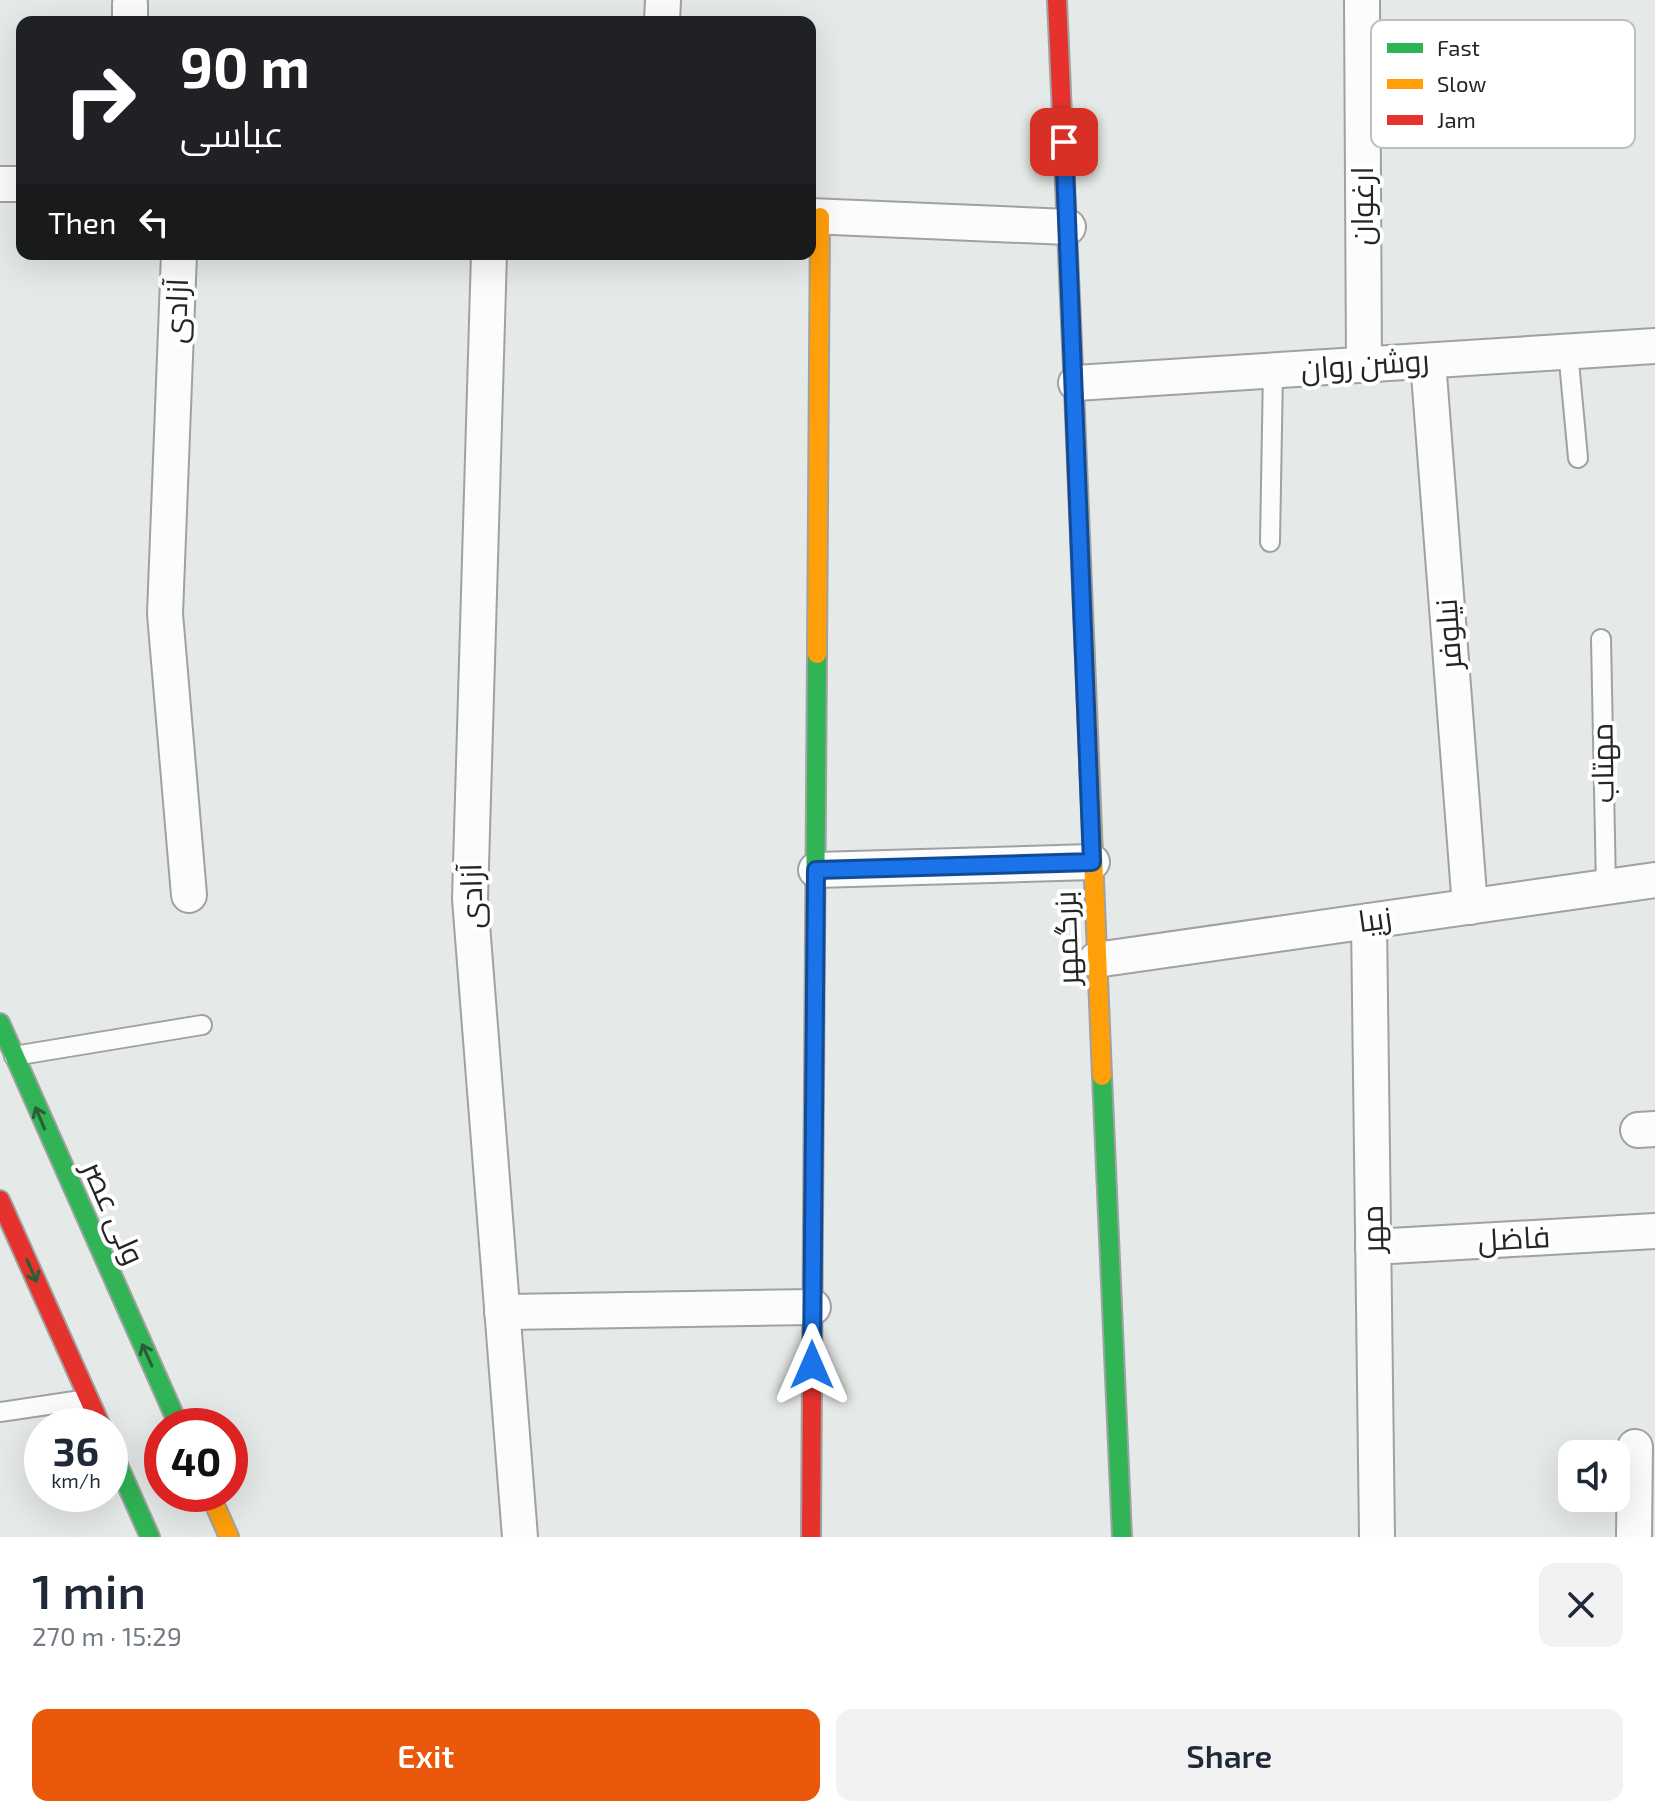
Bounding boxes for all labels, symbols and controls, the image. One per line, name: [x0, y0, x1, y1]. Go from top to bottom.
legend: [1371, 20, 1635, 148]
text: 90 m: [180, 32, 310, 99]
text: Fast: [1437, 34, 1480, 60]
icon: right: [48, 48, 152, 152]
text: Slow: [1437, 70, 1486, 96]
text: Jam: [1437, 106, 1476, 132]
pin: [1030, 108, 1098, 176]
text: عباسی: [180, 111, 284, 154]
icon: arrive: [1042, 120, 1086, 164]
street label: ارغوان: [1343, 166, 1380, 246]
icon: left: [132, 200, 176, 244]
text: Then: [48, 204, 116, 240]
street label: آزادی: [156, 278, 195, 344]
street label: روشن روان: [1300, 341, 1430, 387]
street label: نیلوفر: [1427, 598, 1469, 673]
street label: مهتاب: [1582, 722, 1622, 804]
street label: آزادی: [451, 863, 490, 929]
street label: بزرگمهر: [1045, 890, 1087, 988]
street label: زیبا: [1356, 898, 1394, 939]
one-way arrow: [32, 1106, 47, 1131]
street label: ولی عصر: [74, 1153, 153, 1270]
street label: مهر: [1353, 1205, 1391, 1255]
street label: فاضل: [1477, 1217, 1551, 1259]
one-way arrow: [25, 1258, 40, 1283]
position arrow: [770, 1323, 854, 1407]
one-way arrow: [139, 1343, 154, 1367]
speed limit sign: 40: [144, 1408, 248, 1512]
text: 36: [53, 1426, 99, 1474]
map controls: [1558, 1440, 1630, 1512]
button: sound: [1558, 1440, 1630, 1512]
text: km/h: [51, 1468, 101, 1492]
text: 1 min: [32, 1561, 146, 1619]
button: close: [1539, 1563, 1623, 1647]
text: 270 m · 15:29: [32, 1620, 182, 1651]
button: Exit: [32, 1709, 820, 1801]
button: Share: [836, 1709, 1623, 1801]

